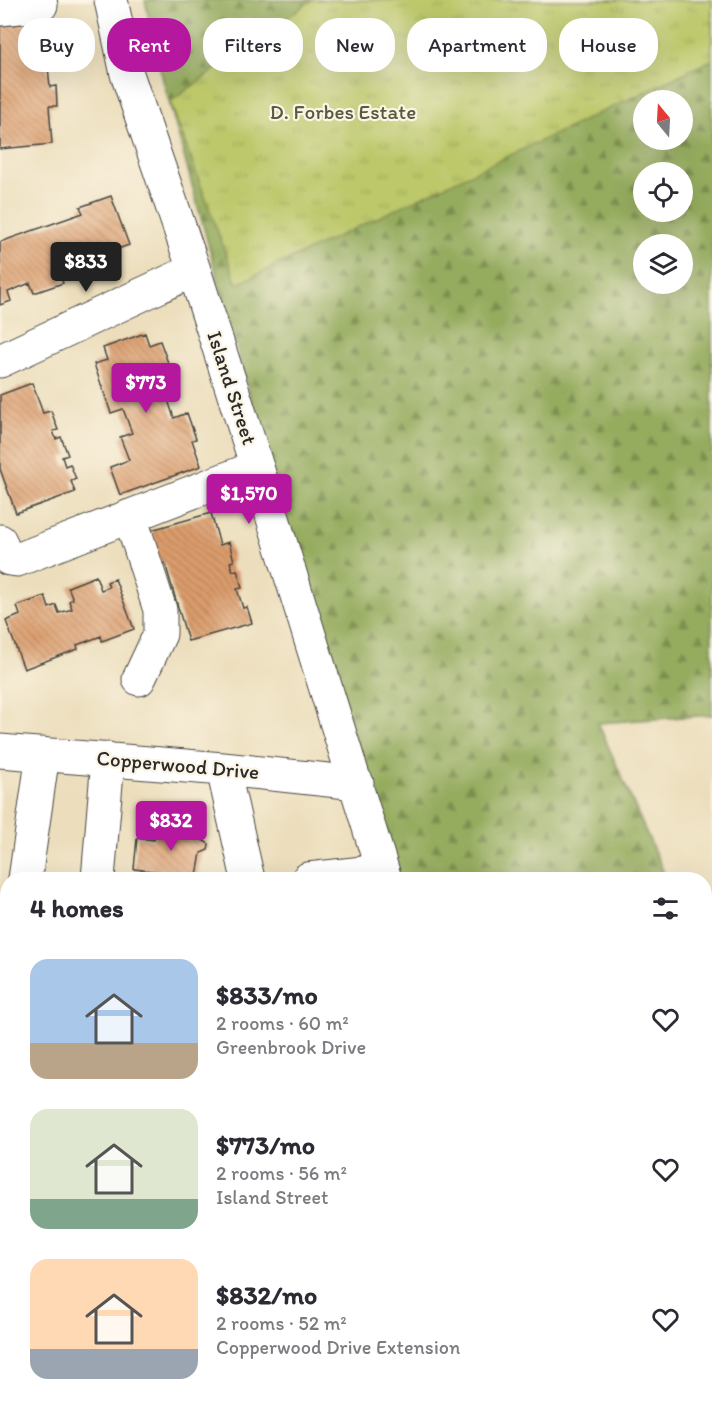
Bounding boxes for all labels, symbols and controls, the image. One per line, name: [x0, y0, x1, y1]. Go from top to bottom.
chip: Buy: [18, 18, 95, 72]
chip: Rent: [107, 18, 191, 72]
chip: Filters: [203, 18, 303, 72]
chip: New: [315, 18, 395, 72]
chip: Apartment: [407, 18, 547, 72]
chip: House: [559, 18, 658, 72]
north arrow: [633, 90, 693, 150]
map controls: [633, 90, 693, 294]
park label: D. Forbes Estate: [270, 99, 416, 124]
button: locate: [633, 162, 693, 222]
button: layers: [633, 234, 693, 294]
pin: $833: [50, 242, 122, 293]
text: $833: [65, 249, 107, 273]
street label: Island Street: [202, 328, 263, 448]
pin: $773: [110, 363, 182, 414]
text: $773: [126, 370, 166, 394]
pin: $1,570: [200, 474, 298, 525]
text: $1,570: [221, 481, 277, 505]
street label: Copperwood Drive: [96, 745, 260, 784]
pin: $832: [135, 801, 207, 852]
text: $832: [150, 808, 192, 832]
text: 4 homes: [30, 892, 124, 924]
icon: filters: [649, 892, 682, 925]
text: $833/mo: [216, 979, 318, 1011]
icon: home: [78, 983, 150, 1055]
icon: heart: [649, 1003, 682, 1036]
text: 2 rooms · 60 m²: [216, 1011, 349, 1035]
text: Greenbrook Drive: [216, 1035, 366, 1059]
text: $773/mo: [216, 1129, 315, 1161]
icon: home: [78, 1133, 150, 1205]
icon: heart: [649, 1153, 682, 1186]
text: 2 rooms · 56 m²: [216, 1161, 347, 1185]
text: Island Street: [216, 1185, 329, 1209]
text: $832/mo: [216, 1279, 317, 1311]
icon: home: [78, 1283, 150, 1355]
icon: heart: [649, 1303, 682, 1336]
text: 2 rooms · 52 m²: [216, 1311, 347, 1335]
text: Copperwood Drive Extension: [216, 1335, 460, 1359]

